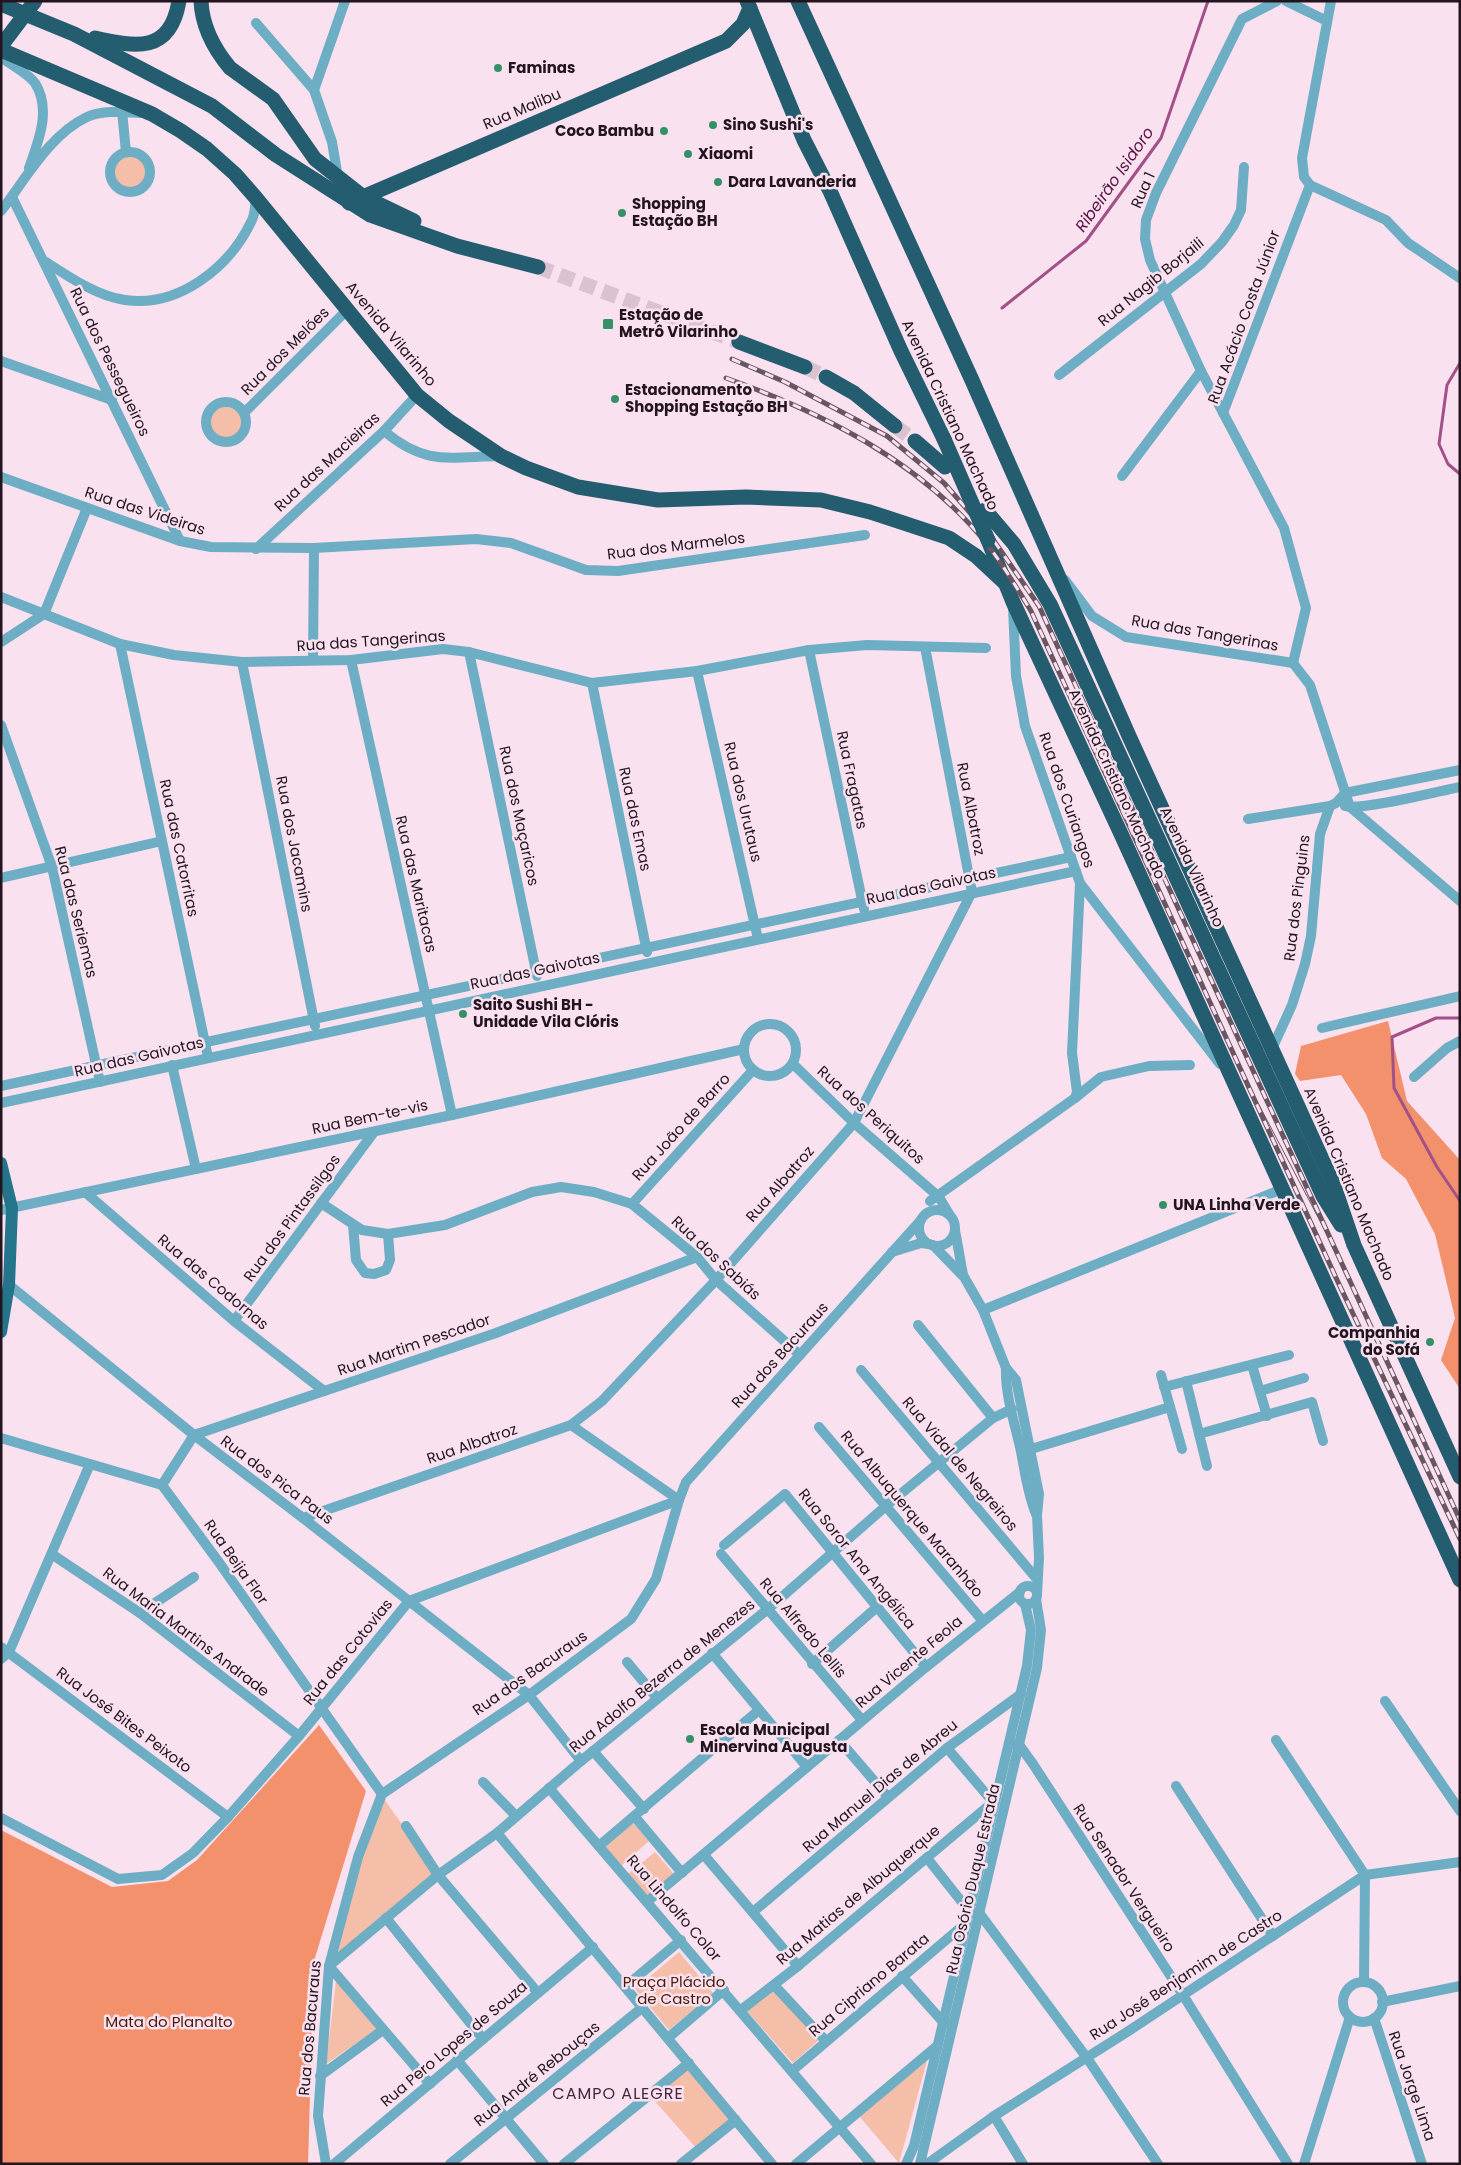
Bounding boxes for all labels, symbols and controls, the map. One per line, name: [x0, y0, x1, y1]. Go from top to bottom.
place label: Faminas: [508, 57, 575, 78]
marker: Faminas: [492, 62, 504, 74]
street label: Rua Malibu: [479, 83, 564, 134]
place label: Sino Sushi's: [723, 114, 813, 135]
marker: Sino Sushi's: [707, 119, 719, 131]
place label: Coco Bambu: [555, 120, 654, 141]
water label: Ribeirão Isidoro: [1070, 122, 1159, 237]
marker: Coco Bambu: [658, 125, 670, 137]
place label: Xiaomi: [698, 143, 753, 164]
marker: Xiaomi: [682, 148, 694, 160]
street label: Rua 1: [1125, 168, 1160, 211]
place label: Dara Lavanderia: [728, 171, 856, 192]
marker: Dara Lavanderia: [712, 176, 724, 188]
place label: Shopping Estação BH: [632, 193, 718, 231]
marker: Shopping Estação BH: [616, 207, 628, 219]
street label: Rua Acácio Costa Júnior: [1202, 227, 1285, 407]
street label: Rua Nagib Borjaili: [1093, 232, 1208, 331]
street label: Avenida Vilarinho: [341, 277, 442, 391]
street label: Rua dos Pessegueiros: [65, 284, 156, 440]
street label: Rua dos Melões: [236, 302, 334, 399]
place label: Estação de Metrô Vilarinho: [619, 304, 738, 342]
street label: Avenida Cristiano Machado: [897, 316, 1004, 514]
marker: Estação de Metrô Vilarinho: [601, 317, 615, 331]
place label: Estacionamento Shopping Estação BH: [625, 379, 788, 417]
marker: Estacionamento Shopping Estação BH: [609, 393, 621, 405]
street label: Rua das Macieiras: [269, 407, 384, 516]
street label: Rua das Videiras: [82, 481, 208, 540]
street label: Rua dos Marmelos: [606, 527, 746, 564]
street label: Rua das Tangerinas: [1130, 609, 1281, 656]
street label: Rua das Tangerinas: [296, 625, 446, 656]
street label: Avenida Cristiano Machado: [1064, 685, 1171, 883]
street label: Rua Fragatas: [832, 729, 873, 831]
street label: Rua dos Curiangos: [1034, 729, 1101, 871]
street label: Rua dos Urutaus: [719, 740, 768, 864]
street label: Rua dos Maçaricos: [494, 744, 545, 888]
street label: Rua Albatroz: [952, 761, 991, 857]
street label: Rua das Emas: [614, 765, 657, 873]
street label: Rua dos Jacamins: [271, 774, 318, 914]
street label: Rua das Catorritas: [155, 777, 204, 919]
street label: Avenida Vilarinho: [1155, 803, 1230, 931]
street label: Rua das Maritacas: [391, 813, 443, 955]
street label: Rua dos Pinguins: [1278, 833, 1315, 962]
street label: Rua das Seriemas: [50, 844, 103, 980]
street label: Rua das Gaivotas: [864, 861, 998, 909]
street label: Rua das Gaivotas: [468, 946, 602, 994]
place label: Saito Sushi BH - Unidade Vila Clóris: [473, 994, 619, 1032]
marker: Saito Sushi BH - Unidade Vila Clóris: [457, 1008, 469, 1020]
street label: Rua das Gaivotas: [72, 1031, 206, 1082]
street label: Rua dos Periquitos: [813, 1061, 930, 1169]
street label: Rua João de Barro: [627, 1068, 735, 1185]
street label: Avenida Cristiano Machado: [1299, 1084, 1400, 1284]
street label: Rua Bem-te-vis: [310, 1094, 430, 1139]
street label: Rua Albatroz: [741, 1141, 819, 1226]
street label: Rua dos Pintassilgos: [238, 1150, 345, 1286]
place label: UNA Linha Verde: [1173, 1194, 1300, 1215]
marker: UNA Linha Verde: [1157, 1199, 1169, 1211]
street label: Rua dos Sabiás: [667, 1211, 766, 1305]
street label: Rua das Codornas: [153, 1229, 273, 1334]
street label: Rua dos Bacuraus: [726, 1297, 833, 1412]
street label: Rua Martim Pescador: [335, 1308, 494, 1381]
place label: Companhia do Sofá: [1328, 1322, 1420, 1360]
marker: Companhia do Sofá: [1424, 1336, 1436, 1348]
street label: Rua Vidal de Negreiros: [898, 1392, 1023, 1536]
street label: Rua Albatroz: [424, 1418, 520, 1469]
street label: Rua Albuquerque Maranhão: [836, 1426, 989, 1602]
street label: Rua dos Pica Paus: [217, 1430, 338, 1529]
street label: Rua Soror Ana Angélica: [794, 1484, 921, 1634]
street label: Rua Beija Flor: [199, 1515, 274, 1609]
street label: Rua Maria Martins Andrade: [99, 1562, 274, 1701]
street label: Rua Alfredo Lellis: [755, 1573, 852, 1682]
street label: Rua das Cotovias: [298, 1594, 397, 1709]
street label: Rua Adolfo Bezerra de Menezes: [564, 1594, 759, 1757]
street label: Rua Vicente Feola: [851, 1611, 967, 1713]
street label: Rua dos Bacuraus: [468, 1625, 591, 1720]
street label: Rua José Bites Peixoto: [52, 1662, 196, 1778]
street label: Rua Manuel Dias de Abreu: [798, 1714, 962, 1857]
place label: Escola Municipal Minervina Augusta: [700, 1719, 847, 1757]
marker: Escola Municipal Minervina Augusta: [684, 1733, 696, 1745]
street label: Rua Osório Duque Estrada: [940, 1781, 1005, 1976]
street label: Rua Senador Vergueiro: [1068, 1799, 1180, 1956]
street label: Rua Matias de Albuquerque: [771, 1820, 944, 1969]
street label: Rua Lindolfo Color: [622, 1850, 727, 1966]
street label: Rua José Benjamim de Castro: [1085, 1904, 1286, 2045]
street label: Rua Cipriano Barata: [804, 1928, 933, 2041]
street label: Rua dos Bacuraus: [293, 1959, 326, 2096]
park label: Praça Plácido de Castro: [623, 1971, 725, 2009]
street label: Rua Pero Lopes de Souza: [376, 1976, 532, 2111]
park label: Mata do Planalto: [105, 2011, 233, 2032]
street label: Rua André Rebouças: [469, 2016, 604, 2131]
street label: Rua Jorge Lima: [1384, 2028, 1441, 2144]
district label: CAMPO ALEGRE: [552, 2082, 684, 2105]

